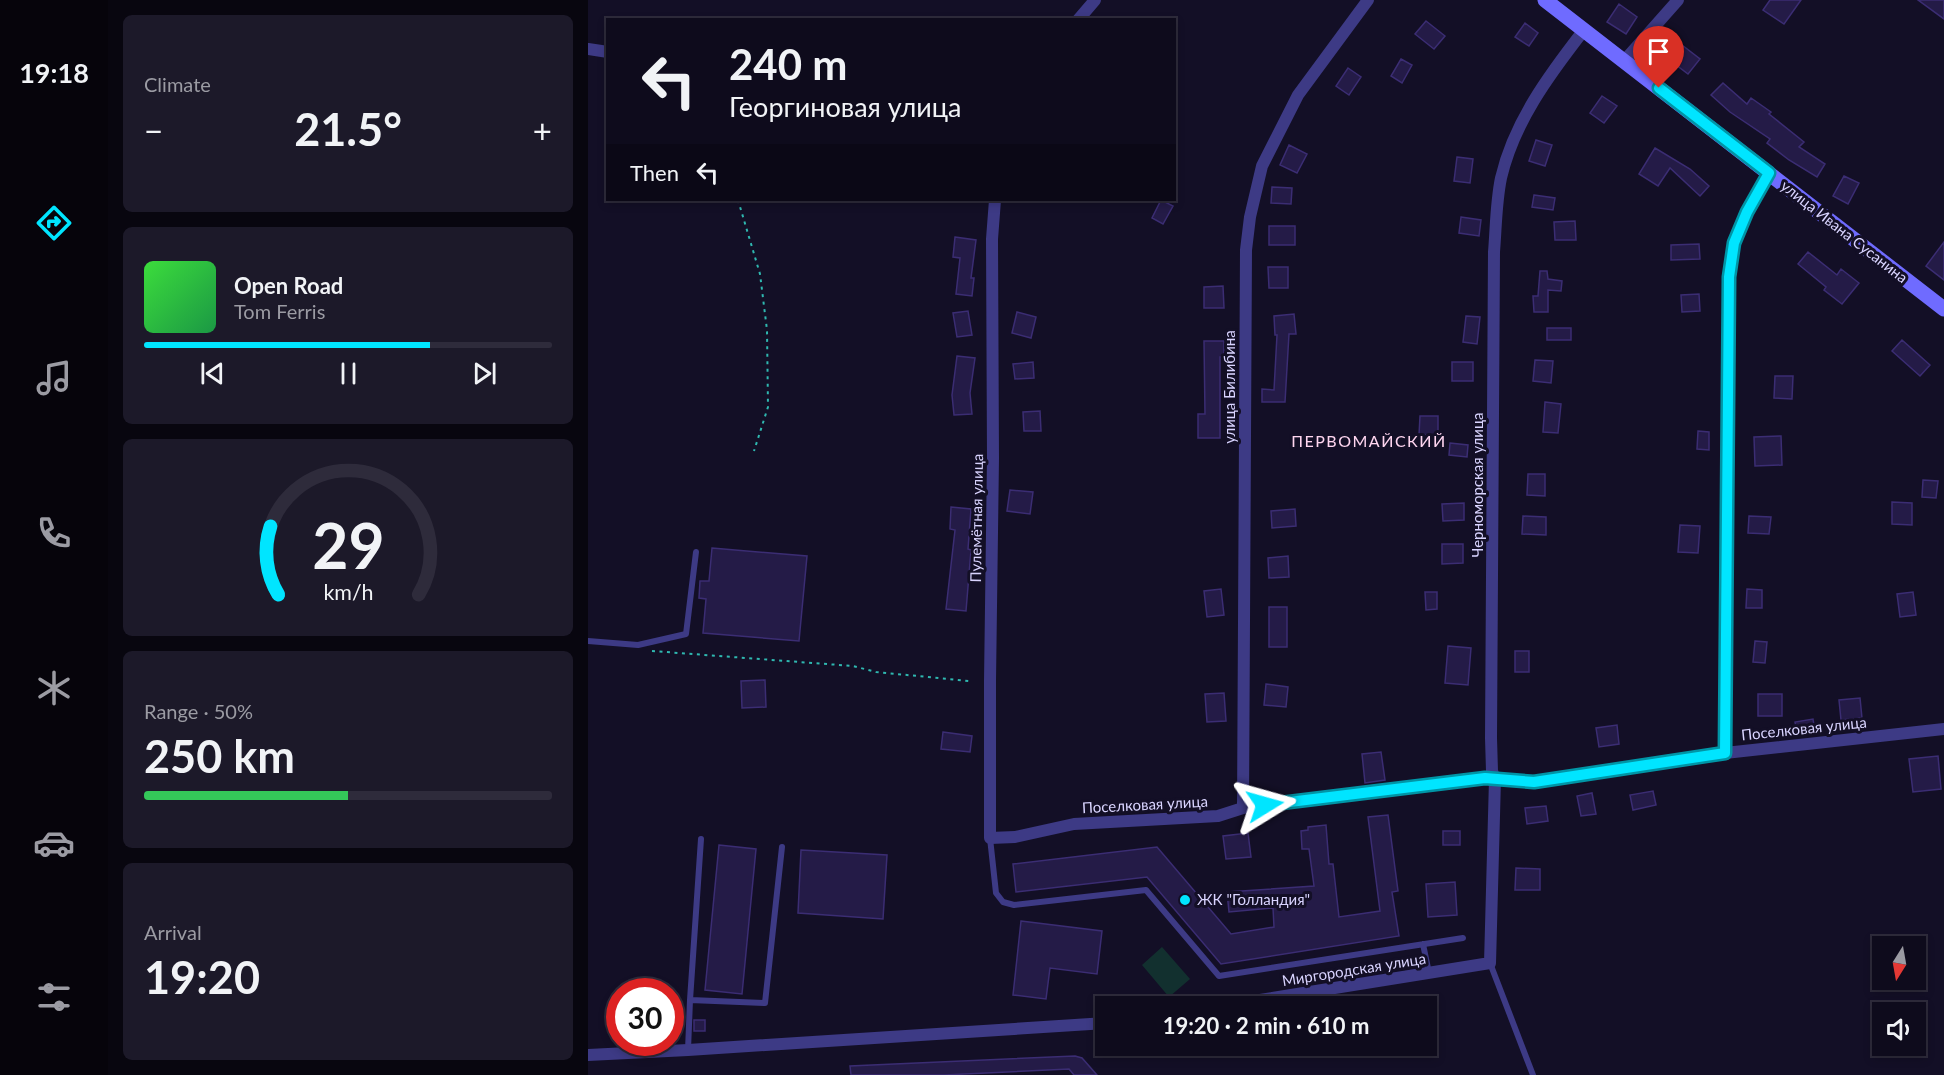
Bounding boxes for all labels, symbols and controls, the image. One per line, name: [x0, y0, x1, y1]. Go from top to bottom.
pin: [1633, 26, 1684, 88]
icon: arrive: [1642, 35, 1675, 68]
text: 240 m: [729, 39, 847, 89]
icon: left: [630, 42, 708, 120]
text: 19:18: [19, 56, 89, 89]
text: Climate: [144, 72, 211, 96]
text: Георгиновая улица: [729, 90, 962, 123]
text: 21.5°: [294, 102, 402, 156]
text: −: [144, 110, 163, 150]
text: +: [533, 110, 552, 150]
icon: left: [691, 156, 724, 189]
text: Then: [630, 159, 679, 186]
street label: улица Ивана Сусанина: [1778, 176, 1911, 286]
icon: directions: [33, 202, 75, 244]
text: Open Road: [234, 272, 343, 299]
text: Tom Ferris: [234, 299, 325, 323]
street label: улица Билибина: [1220, 330, 1238, 444]
icon: music: [33, 357, 75, 399]
icon: previous: [196, 357, 229, 390]
icon: pause: [332, 357, 365, 390]
icon: next: [468, 357, 501, 390]
street label: Черноморская улица: [1468, 412, 1486, 558]
district label: ПЕРВОМАЙСКИЙ: [1291, 431, 1447, 450]
street label: Пулемётная улица: [966, 453, 986, 582]
text: 29: [312, 507, 384, 582]
icon: phone: [33, 512, 75, 554]
text: km/h: [323, 579, 373, 605]
icon: climate: [33, 667, 75, 709]
text: Range · 50%: [144, 699, 253, 723]
street label: Поселковая улица: [1740, 712, 1868, 744]
text: 250 km: [144, 729, 295, 783]
position arrow: [1233, 773, 1297, 837]
street label: Поселковая улица: [1082, 792, 1208, 816]
icon: car: [33, 822, 75, 864]
place label: ЖК "Голландия": [1197, 890, 1310, 908]
marker: ЖК "Голландия": [1178, 893, 1192, 907]
text: Arrival: [144, 920, 202, 944]
north arrow: [1872, 936, 1926, 990]
map controls: [1872, 936, 1926, 1056]
street label: Миргородская улица: [1281, 949, 1427, 989]
text: 19:20: [144, 950, 260, 1004]
icon: filters: [33, 976, 75, 1018]
speed limit sign: 30: [606, 978, 684, 1056]
button: sound: [1872, 1002, 1926, 1056]
text: 19:20 · 2 min · 610 m: [1163, 1012, 1369, 1039]

